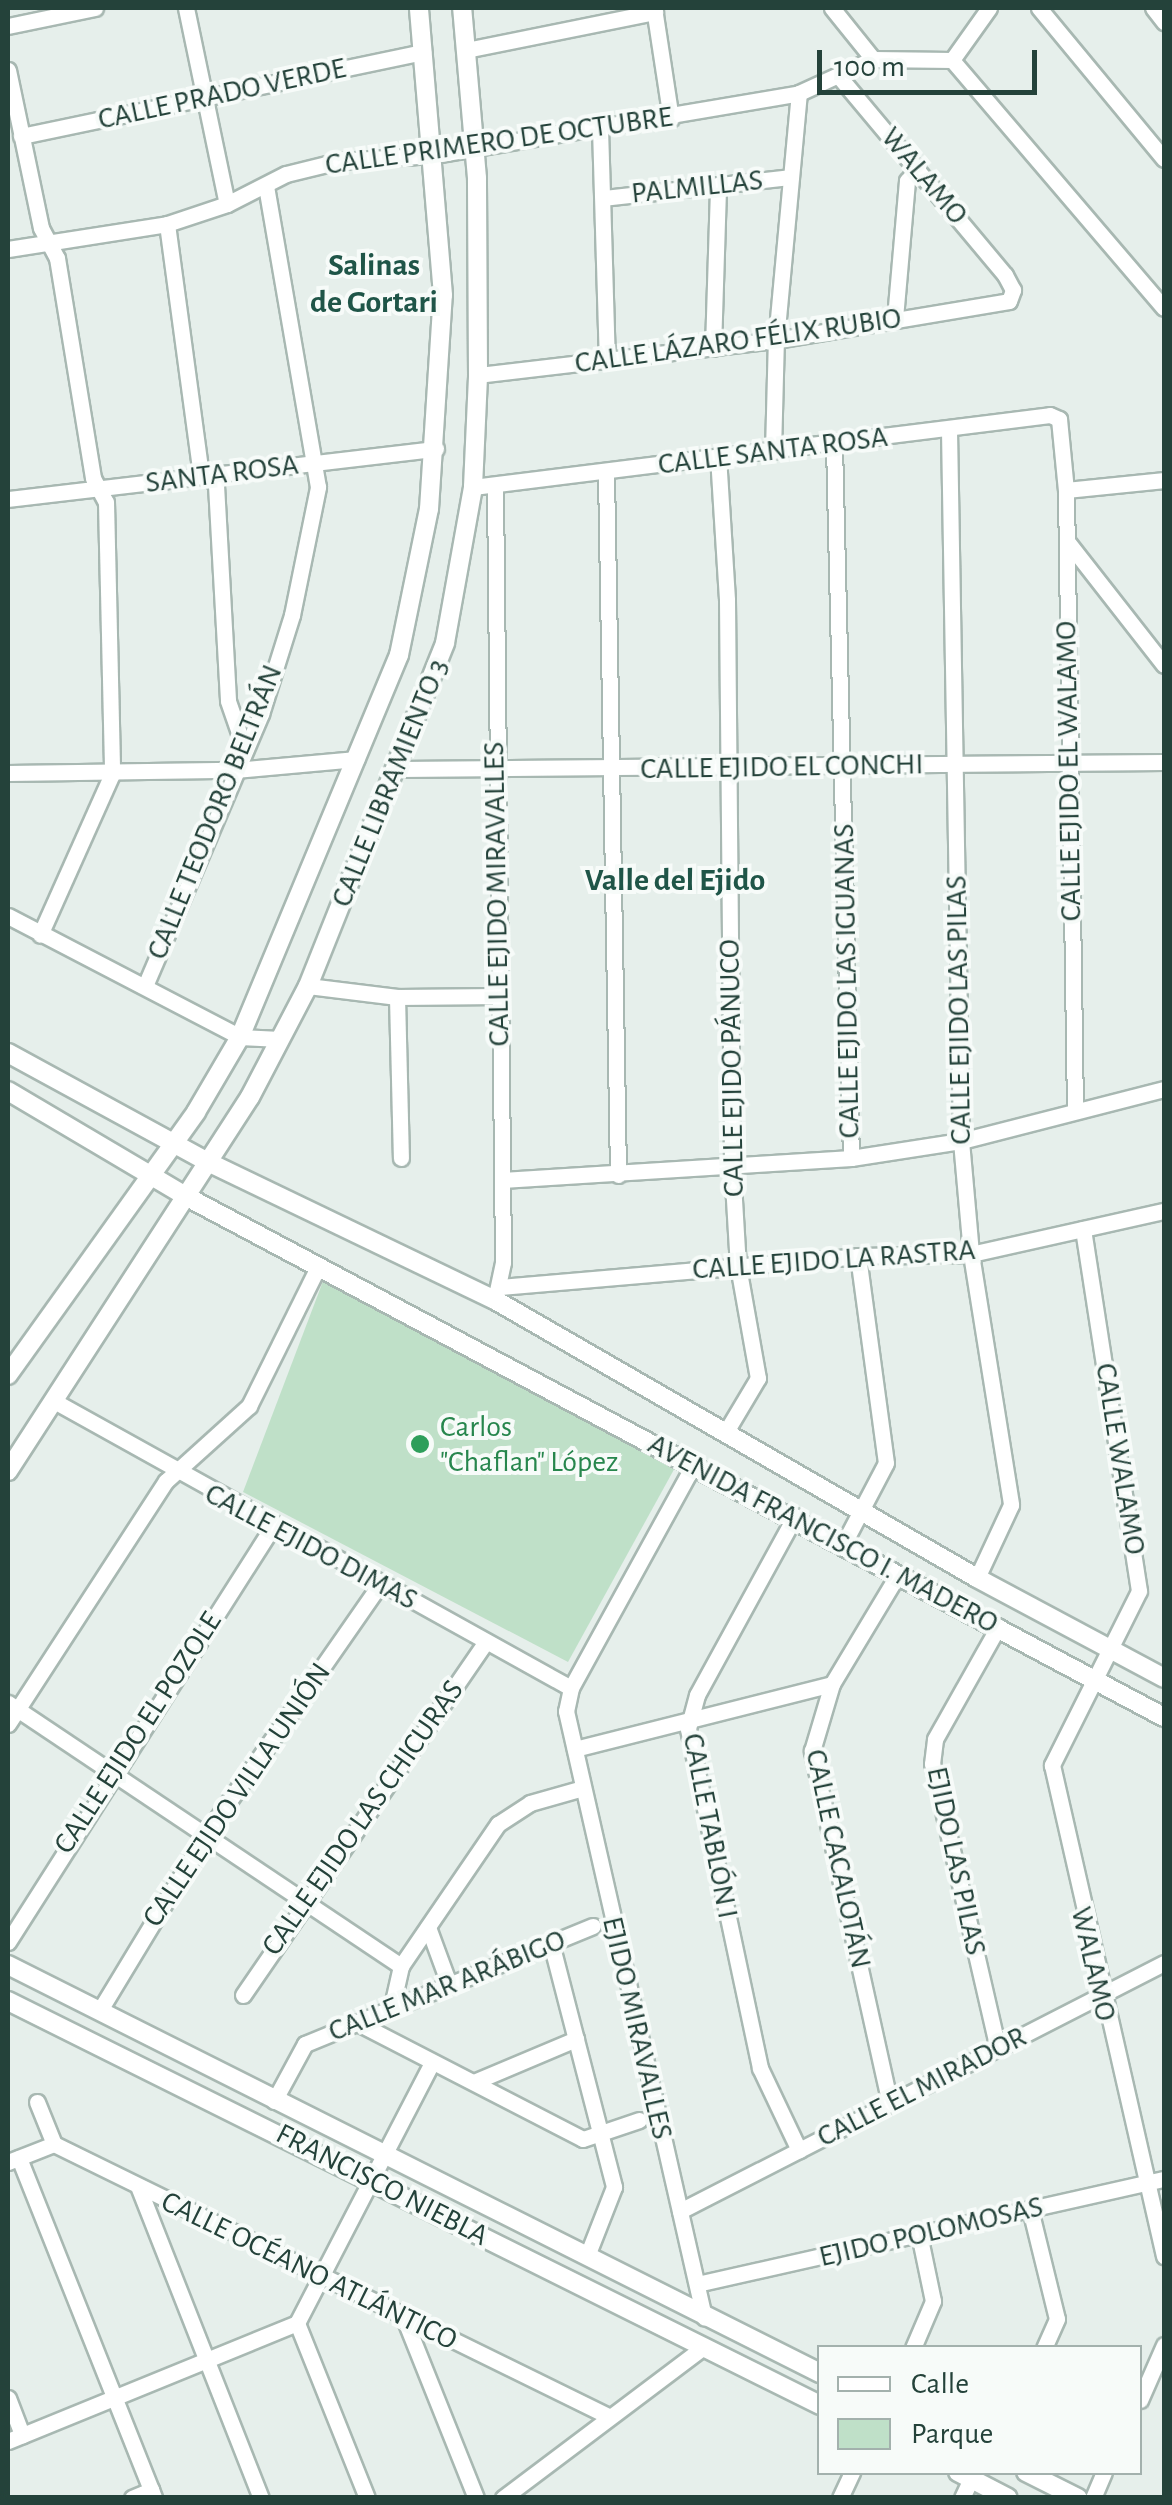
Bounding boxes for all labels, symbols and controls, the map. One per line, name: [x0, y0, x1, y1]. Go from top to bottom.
scale bar: [822, 30, 1042, 92]
street label: CALLE PRADO VERDE: [95, 50, 349, 138]
text: 100 m: [834, 52, 905, 82]
street label: CALLE PRIMERO DE OCTUBRE: [323, 99, 675, 183]
street label: WALAMO: [873, 120, 975, 232]
street label: PALMILLAS: [629, 162, 765, 212]
district label: Salinas de Gortari: [310, 247, 438, 322]
street label: CALLE LÁZARO FÉLIX RUBIO: [573, 300, 903, 382]
street label: CALLE SANTA ROSA: [656, 419, 890, 483]
street label: SANTA ROSA: [143, 447, 301, 501]
street label: CALLE EJIDO EL WALAMO: [1048, 621, 1090, 921]
street label: CALLE LIBRAMIENTO 3: [324, 654, 456, 912]
street label: CALLE TEODORO BELTRÁN: [139, 659, 291, 965]
street label: CALLE EJIDO MIRAVALLES: [476, 741, 518, 1047]
street label: CALLE EJIDO EL CONCHI: [640, 747, 924, 787]
street label: CALLE EJIDO LAS IGUANAS: [826, 823, 868, 1139]
district label: Valle del Ejido: [585, 861, 765, 899]
street label: CALLE EJIDO LAS PILAS: [939, 875, 979, 1145]
street label: CALLE EJIDO PÁNUCO: [712, 939, 752, 1197]
street label: CALLE EJIDO LA RASTRA: [691, 1232, 977, 1288]
street label: CALLE WALAMO: [1087, 1361, 1153, 1557]
place label: Carlos "Chaflan" López: [440, 1409, 618, 1480]
street label: AVENIDA FRANCISCO I. MADERO: [642, 1426, 1004, 1642]
marker: Carlos "Chaflan" López: [409, 1433, 431, 1455]
street label: CALLE EJIDO DIMAS: [199, 1476, 423, 1618]
street label: CALLE EJIDO EL POZOLE: [46, 1605, 230, 1861]
street label: CALLE EJIDO VILLA UNIÓN: [135, 1656, 339, 1934]
street label: CALLE EJIDO LAS CHICURAS: [254, 1673, 472, 1963]
street label: CALLE TABLÓN I: [674, 1730, 746, 1922]
street label: CALLE CACALOTÁN: [797, 1746, 879, 1972]
street label: EJIDO LAS PILAS: [918, 1763, 994, 1959]
street label: WALAMO: [1062, 1903, 1124, 2025]
street label: EJIDO MIRAVALLES: [594, 1913, 680, 2143]
street label: CALLE MAR ARÁBIGO: [323, 1922, 571, 2050]
street label: CALLE EL MIRADOR: [811, 2019, 1033, 2155]
street label: FRANCISCO NIEBLA: [270, 2116, 494, 2254]
street label: CALLE OCÉANO ATLÁNTICO: [155, 2184, 463, 2358]
street label: EJIDO POLOMOSAS: [816, 2189, 1046, 2275]
legend: [817, 2345, 1142, 2475]
text: Calle: [911, 2369, 969, 2399]
text: Parque: [911, 2419, 993, 2449]

